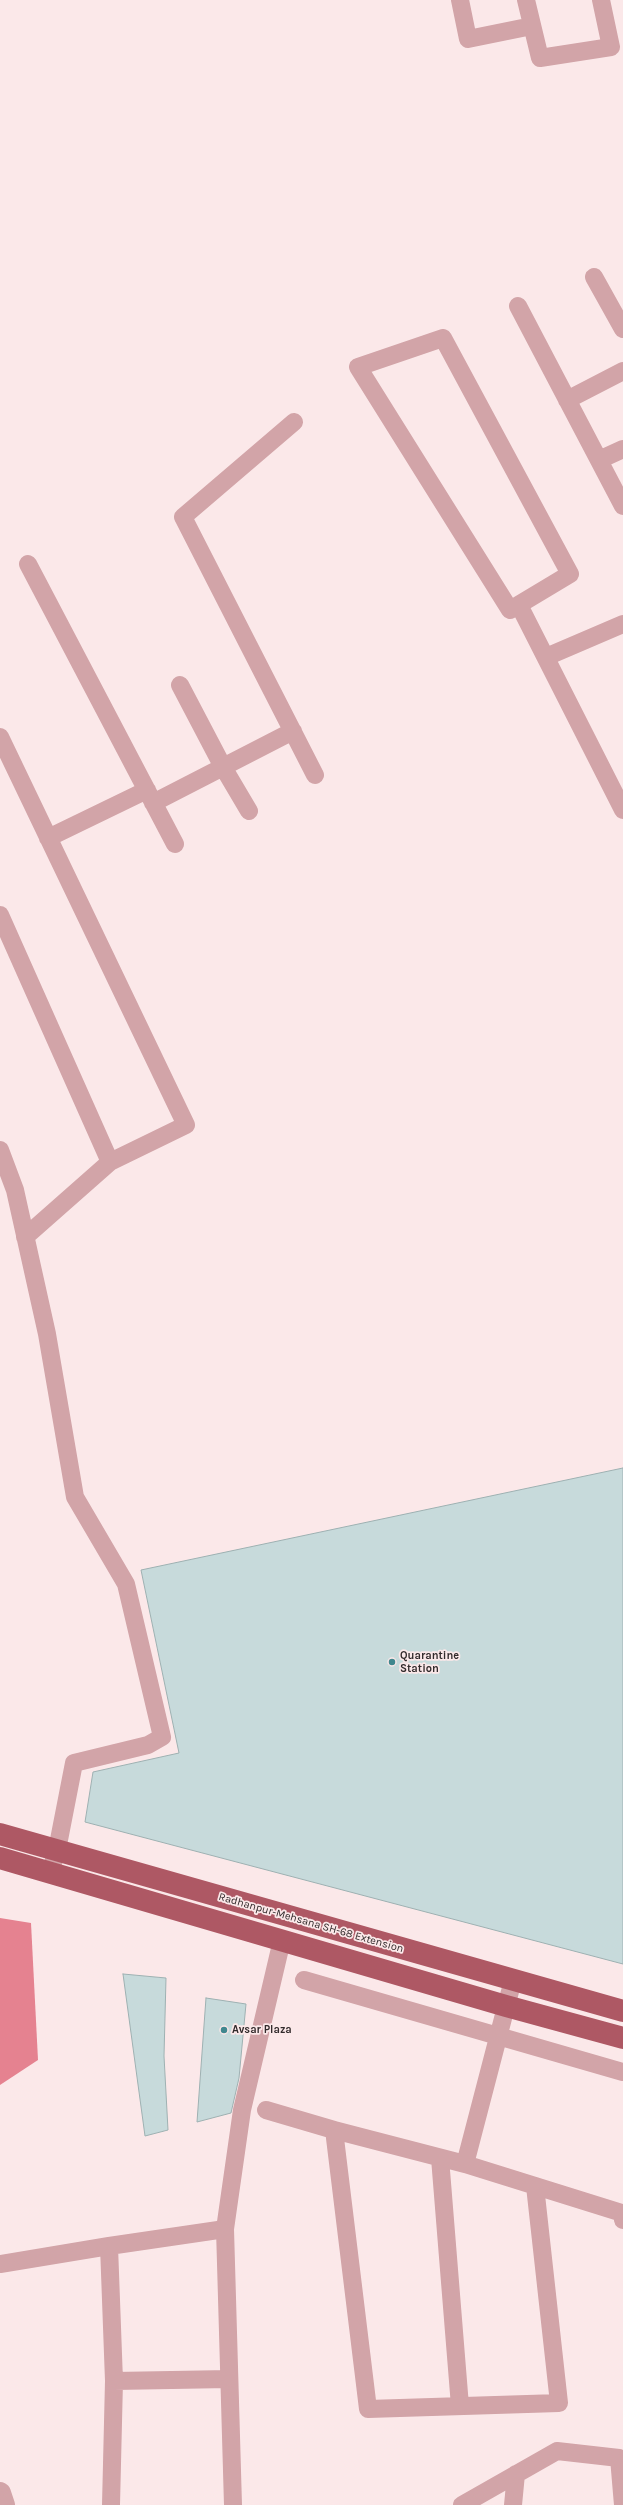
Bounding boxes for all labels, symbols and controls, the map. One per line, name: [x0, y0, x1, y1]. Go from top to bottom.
place label: Quarantine Station: [400, 1649, 459, 1675]
marker: Quarantine Station: [387, 1657, 397, 1667]
street label: Radhanpur-Mehsana SH-68 Extension: [217, 1890, 405, 1956]
place label: Avsar Plaza: [232, 2023, 292, 2037]
marker: Avsar Plaza: [219, 2025, 229, 2035]

